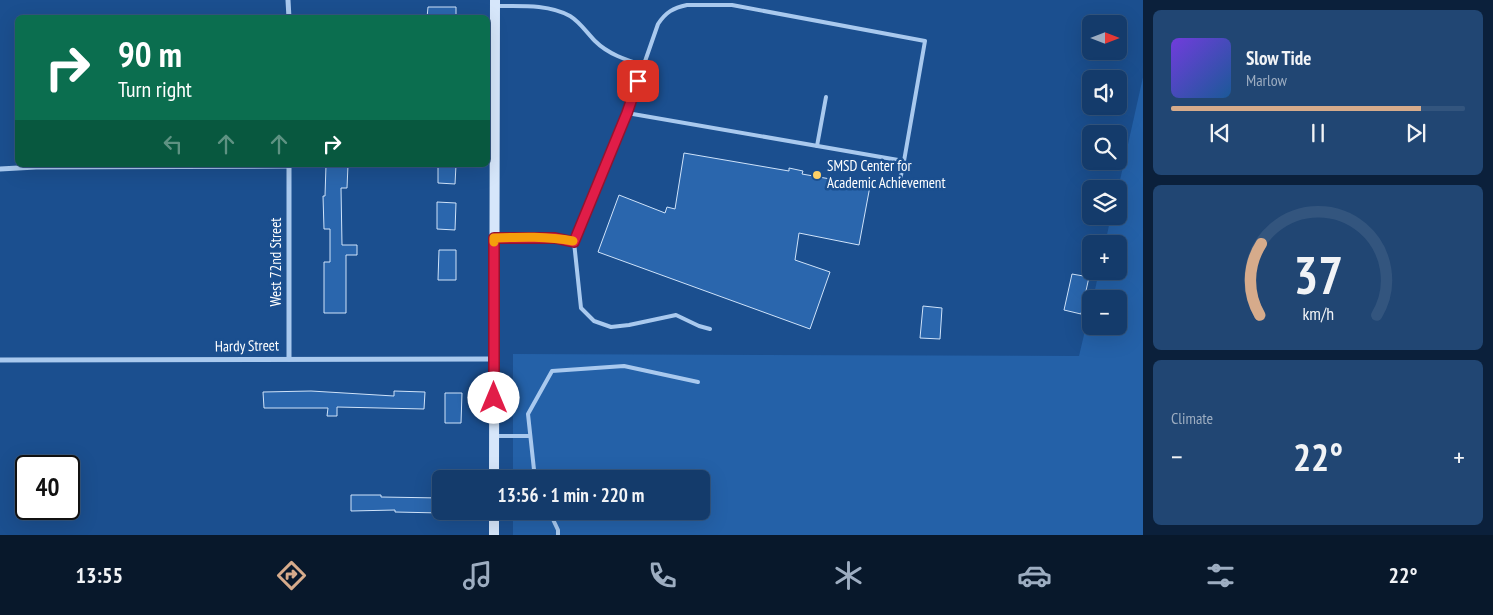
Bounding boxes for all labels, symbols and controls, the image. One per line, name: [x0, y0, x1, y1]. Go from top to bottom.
north arrow: [1082, 15, 1128, 60]
map controls: [1082, 15, 1127, 335]
text: 90 m: [118, 31, 182, 77]
icon: right: [35, 35, 100, 100]
text: Slow Tide: [1246, 46, 1311, 70]
pin: [617, 60, 659, 102]
icon: arrive: [624, 67, 652, 95]
button: sound: [1082, 70, 1127, 115]
text: Marlow: [1246, 70, 1287, 90]
text: Turn right: [118, 75, 192, 103]
icon: previous: [1206, 119, 1234, 147]
icon: pause: [1304, 119, 1332, 147]
icon: next: [1402, 119, 1430, 147]
button: search: [1082, 125, 1127, 170]
icon: left: [159, 130, 187, 158]
icon: ahead: [212, 130, 240, 158]
icon: ahead: [265, 130, 293, 158]
icon: right: [318, 130, 346, 158]
place label: SMSD Center for Academic Achievement: [827, 156, 946, 192]
marker: SMSD Center for Academic Achievement: [811, 169, 823, 181]
button: layers: [1082, 180, 1127, 225]
street label: West 72nd Street: [266, 218, 285, 306]
button: +: [1082, 235, 1127, 280]
text: 37: [1293, 241, 1343, 308]
button: −: [1082, 290, 1127, 335]
text: km/h: [1302, 302, 1334, 325]
street label: Hardy Street: [215, 335, 279, 356]
position arrow: [467, 371, 519, 423]
text: Climate: [1171, 408, 1213, 428]
text: 22°: [1293, 432, 1343, 481]
text: −: [1171, 438, 1183, 475]
text: +: [1453, 438, 1465, 475]
speed limit sign: 40: [15, 455, 80, 520]
text: 13:56 · 1 min · 220 m: [498, 483, 644, 507]
icon: directions: [274, 558, 309, 593]
icon: music: [460, 558, 495, 593]
icon: phone: [645, 558, 680, 593]
icon: climate: [831, 558, 866, 593]
icon: car: [1017, 558, 1052, 593]
icon: filters: [1203, 558, 1238, 593]
text: 13:55: [75, 561, 123, 589]
text: 22°: [1388, 561, 1418, 589]

